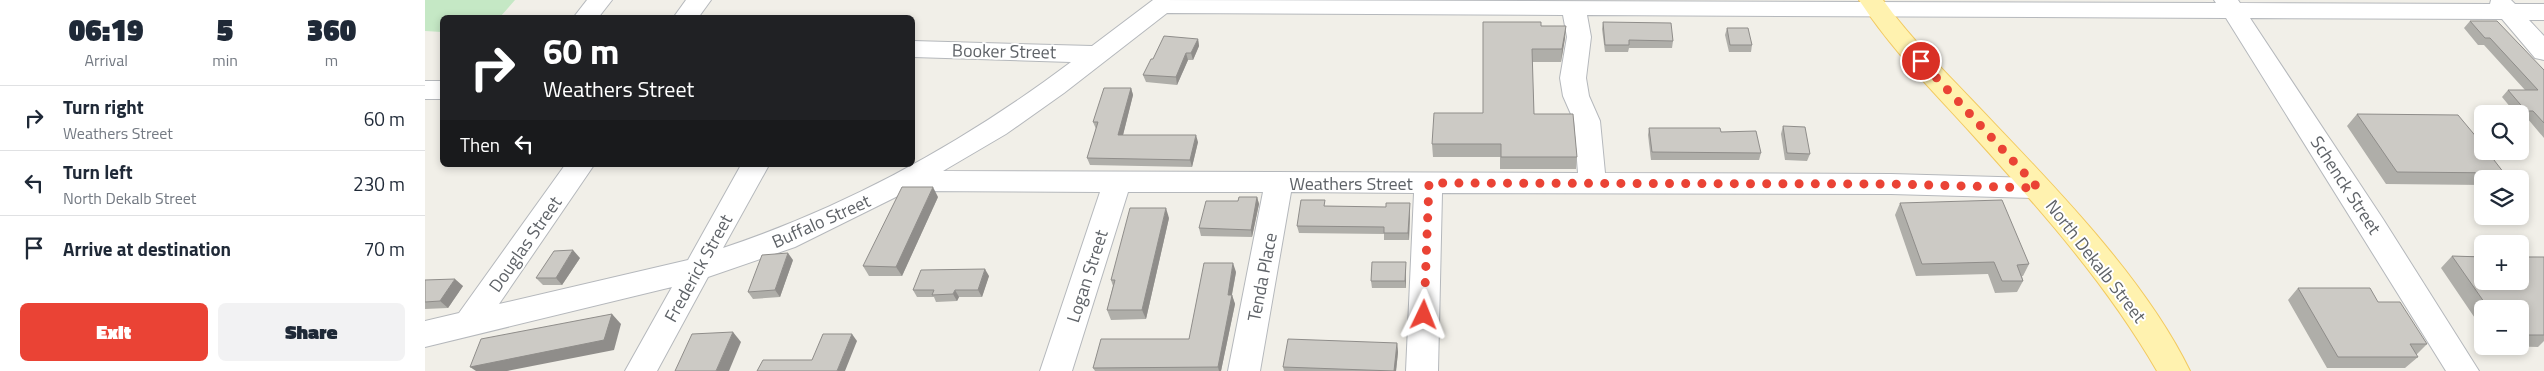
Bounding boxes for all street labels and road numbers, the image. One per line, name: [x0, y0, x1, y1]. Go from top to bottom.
street label: Booker Street: [952, 37, 1057, 65]
street label: Schenck Street: [2304, 130, 2388, 240]
street label: Weathers Street: [1289, 170, 1414, 197]
street label: Buffalo Street: [767, 187, 875, 255]
street label: Douglas Street: [482, 190, 569, 298]
street label: North Dekalb Street: [2039, 194, 2153, 329]
street label: Frederick Street: [657, 208, 739, 327]
street label: Logan Street: [1059, 225, 1115, 326]
street label: Tenda Place: [1240, 230, 1284, 324]

